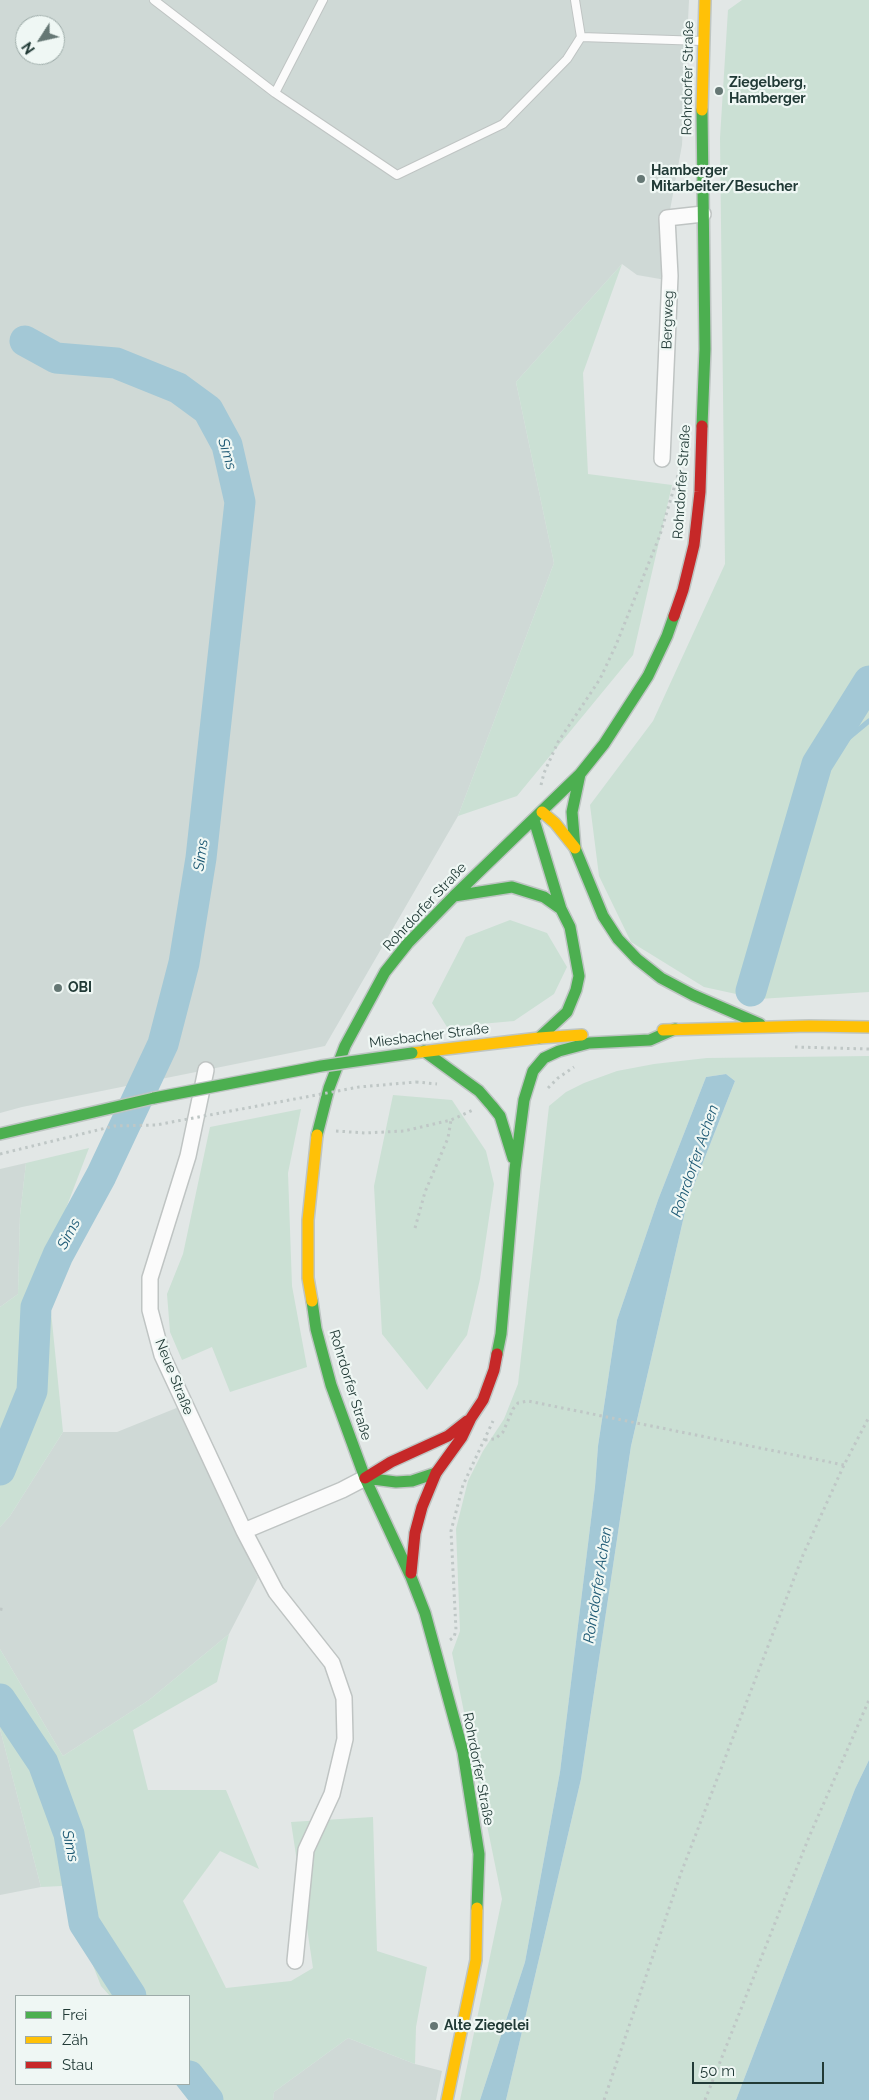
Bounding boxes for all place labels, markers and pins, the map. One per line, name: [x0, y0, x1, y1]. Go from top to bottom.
place label: Ziegelberg, Hamberger: [729, 75, 806, 108]
marker: Ziegelberg, Hamberger: [713, 85, 725, 97]
place label: Hamberger Mitarbeiter/Besucher: [651, 163, 798, 196]
marker: Hamberger Mitarbeiter/Besucher: [635, 173, 647, 185]
place label: OBI: [68, 980, 92, 996]
marker: OBI: [52, 982, 64, 994]
place label: Alte Ziegelei: [444, 2018, 529, 2034]
marker: Alte Ziegelei: [428, 2020, 440, 2032]

